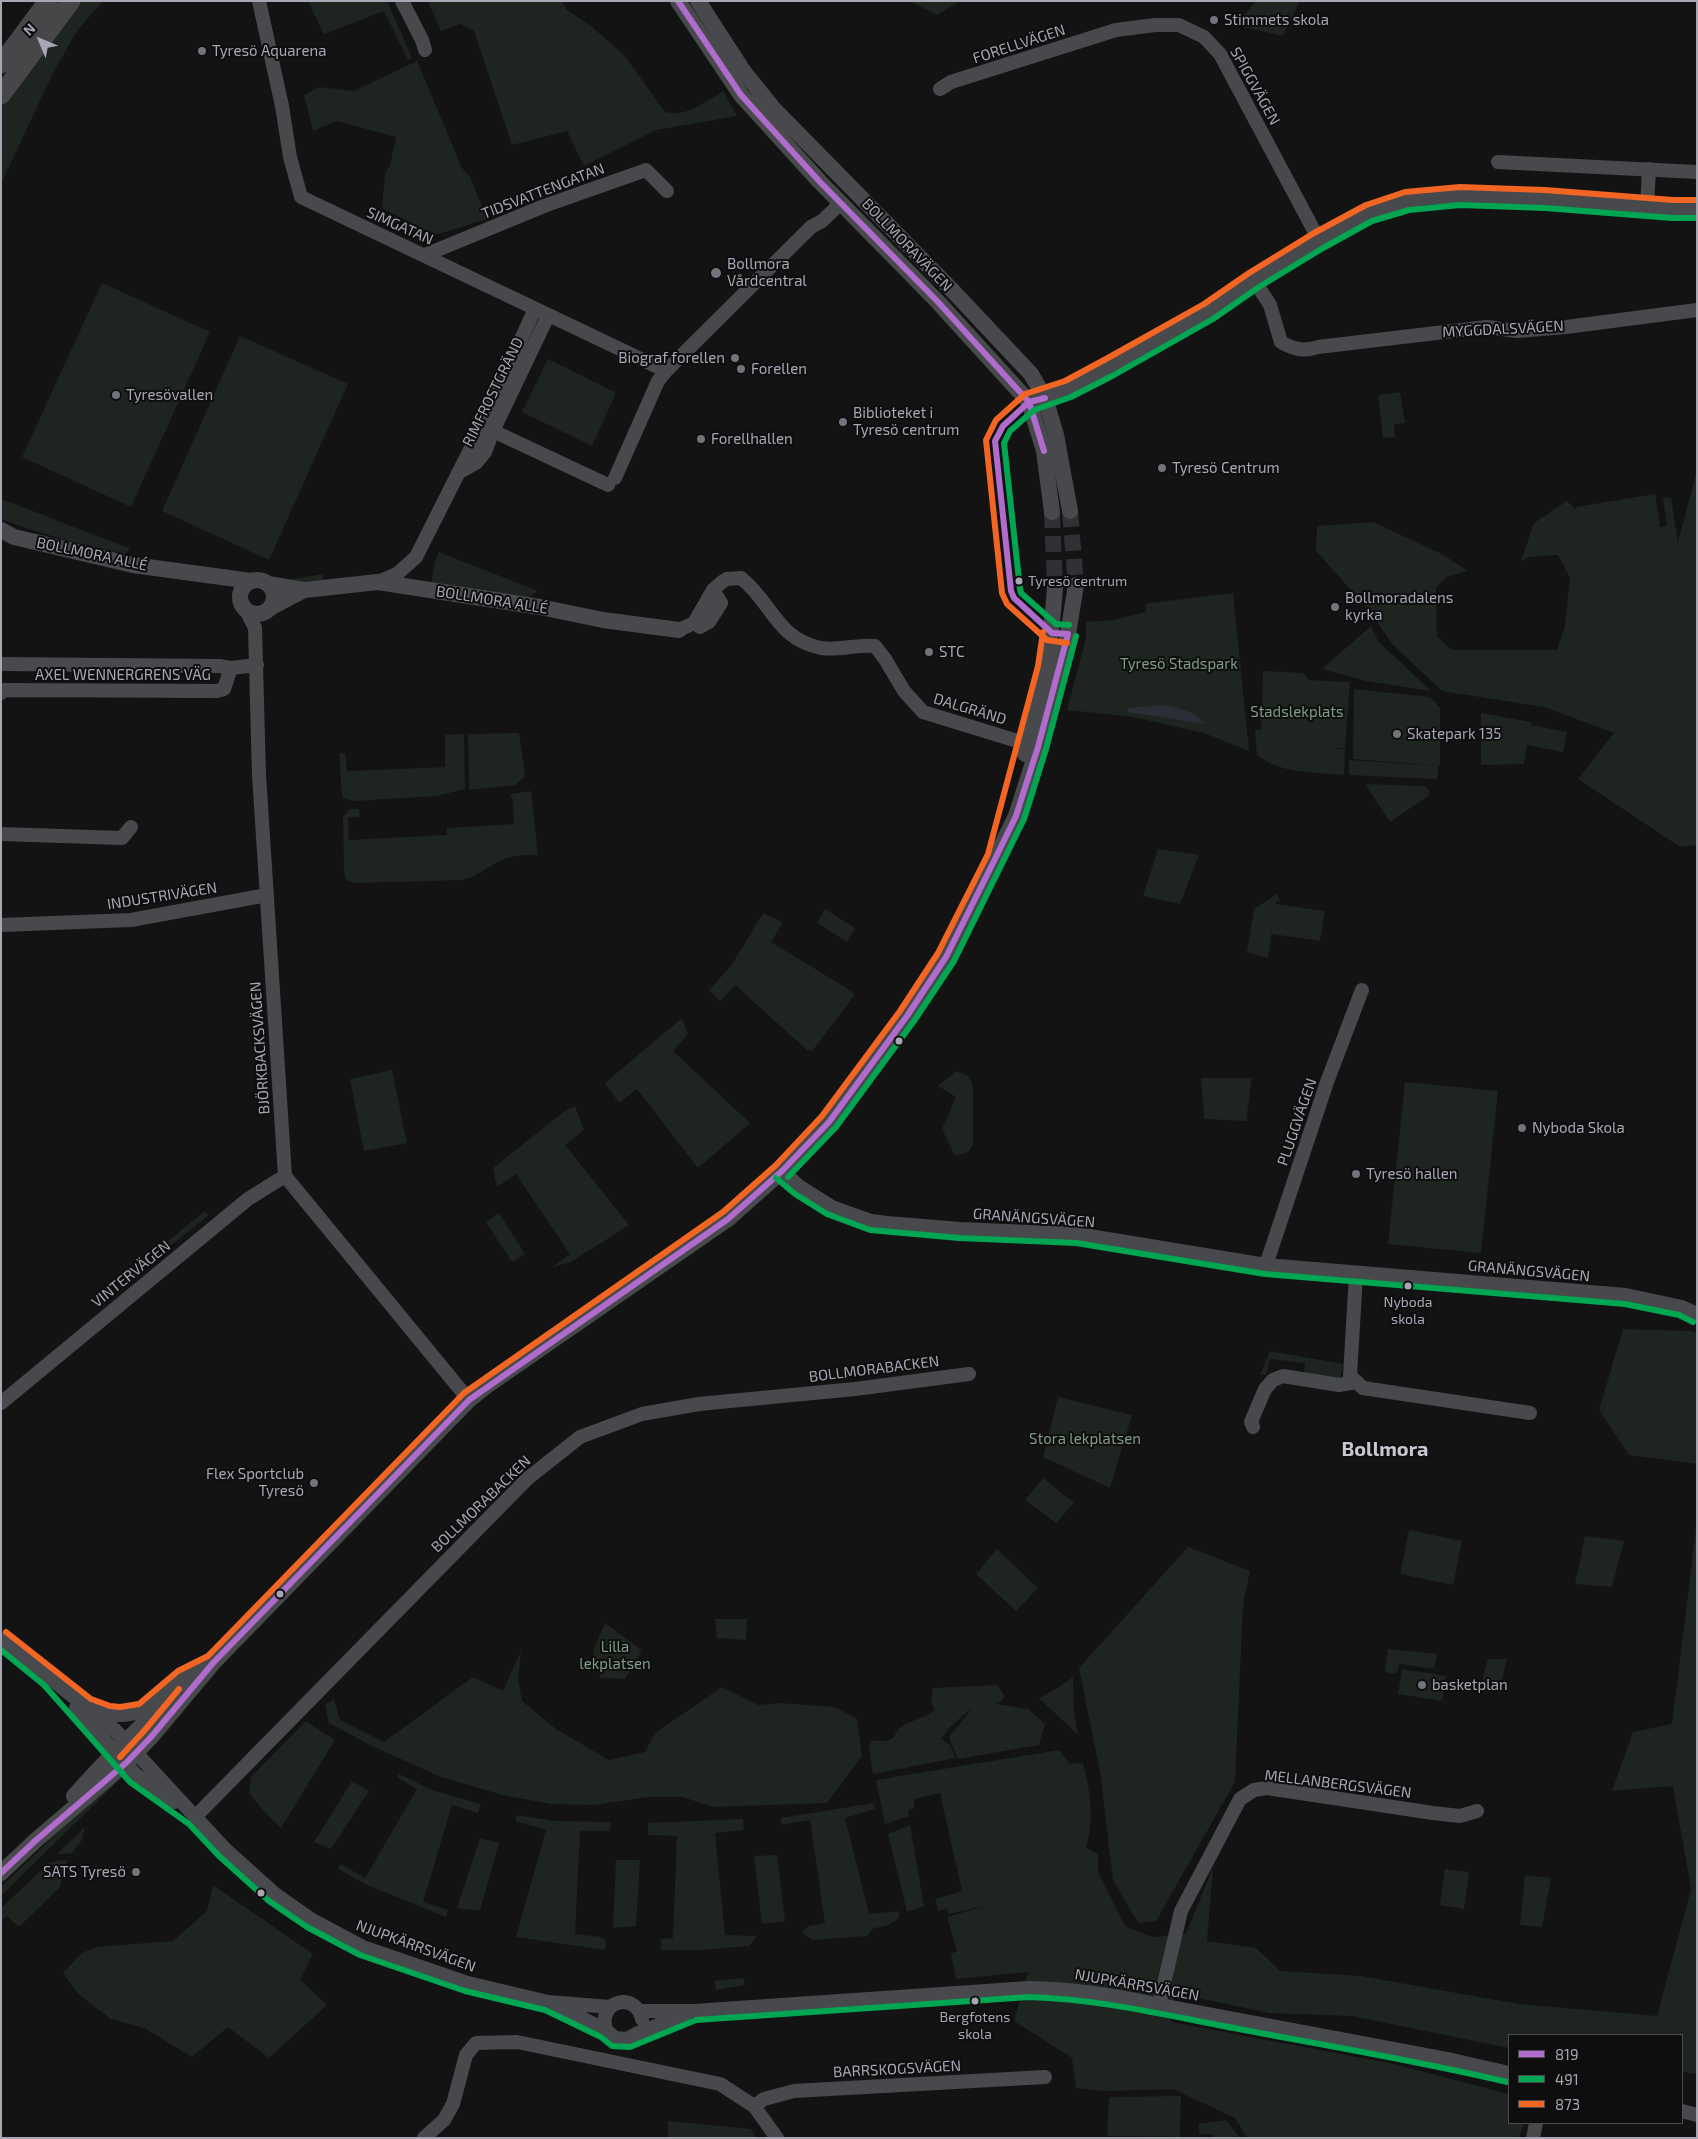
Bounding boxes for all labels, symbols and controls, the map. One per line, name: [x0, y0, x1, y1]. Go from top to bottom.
place label: Stimmets skola: [1224, 11, 1329, 29]
marker: Stimmets skola: [1208, 14, 1220, 26]
north arrow: [15, 15, 65, 65]
text: N: [19, 19, 39, 39]
street label: FORELLVÄGEN: [970, 21, 1068, 67]
place label: Tyresö Aquarena: [212, 42, 326, 60]
street label: SPIGGVÄGEN: [1226, 44, 1284, 128]
marker: Tyresö Aquarena: [196, 45, 208, 57]
street label: TIDSVATTENGATAN: [479, 159, 607, 223]
street label: BOLLMORAVÄGEN: [858, 195, 956, 295]
street label: SIMGATAN: [364, 203, 436, 249]
place label: Bollmora Vårdcentral: [727, 255, 807, 290]
marker: Bollmora Vårdcentral: [709, 266, 723, 280]
street label: MYGGDALSVÄGEN: [1442, 317, 1564, 341]
street label: RIMFROSTGRÄND: [459, 334, 527, 450]
place label: Biograf forellen: [618, 349, 725, 367]
marker: Biograf forellen: [729, 352, 741, 364]
place label: Forellen: [751, 360, 807, 378]
marker: Forellen: [735, 363, 747, 375]
place label: Tyresövallen: [126, 386, 213, 404]
marker: Tyresövallen: [110, 389, 122, 401]
place label: Biblioteket i Tyresö centrum: [853, 404, 959, 439]
marker: Biblioteket i Tyresö centrum: [837, 416, 849, 428]
place label: Forellhallen: [711, 430, 793, 448]
marker: Forellhallen: [695, 433, 707, 445]
place label: Tyresö Centrum: [1172, 459, 1280, 477]
marker: Tyresö Centrum: [1156, 462, 1168, 474]
street label: BOLLMORA ALLÉ: [35, 533, 149, 575]
place label: Tyresö centrum: [1028, 573, 1127, 589]
marker: Tyresö centrum: [1014, 576, 1024, 586]
street label: BOLLMORA ALLÉ: [435, 582, 549, 618]
place label: Bollmoradalens kyrka: [1345, 589, 1453, 624]
marker: Bollmoradalens kyrka: [1329, 601, 1341, 613]
place label: STC: [939, 643, 964, 661]
marker: STC: [923, 646, 935, 658]
park label: Tyresö Stadspark: [1120, 655, 1238, 673]
street label: AXEL WENNERGRENS VÄG: [35, 666, 211, 684]
street label: DALGRÄND: [931, 689, 1009, 729]
park label: Stadslekplats: [1250, 703, 1344, 721]
place label: Skatepark 135: [1407, 725, 1501, 743]
marker: Skatepark 135: [1391, 728, 1403, 740]
street label: INDUSTRIVÄGEN: [106, 878, 218, 914]
street label: BJÖRKBACKSVÄGEN: [246, 981, 274, 1115]
unlabelled marker: [894, 1036, 904, 1046]
street label: PLUGGVÄGEN: [1274, 1076, 1320, 1168]
place label: Nyboda Skola: [1532, 1119, 1625, 1137]
marker: Nyboda Skola: [1516, 1122, 1528, 1134]
place label: Tyresö hallen: [1366, 1165, 1458, 1183]
marker: Tyresö hallen: [1350, 1168, 1362, 1180]
street label: GRANÄNGSVÄGEN: [972, 1205, 1096, 1231]
street label: VINTERVÄGEN: [88, 1237, 174, 1311]
street label: GRANÄNGSVÄGEN: [1467, 1257, 1591, 1285]
marker: Nyboda skola: [1403, 1281, 1413, 1291]
place label: Nyboda skola: [1384, 1294, 1432, 1326]
street label: BOLLMORABACKEN: [808, 1352, 940, 1386]
park label: Stora lekplatsen: [1029, 1430, 1141, 1448]
district label: Bollmora: [1341, 1437, 1429, 1461]
street label: BOLLMORABACKEN: [427, 1452, 535, 1556]
place label: Flex Sportclub Tyresö: [206, 1465, 304, 1500]
marker: Flex Sportclub Tyresö: [308, 1477, 320, 1489]
unlabelled marker: [275, 1589, 285, 1599]
park label: Lilla lekplatsen: [579, 1638, 651, 1673]
place label: basketplan: [1432, 1676, 1508, 1694]
marker: basketplan: [1416, 1679, 1428, 1691]
street label: MELLANBERGSVÄGEN: [1263, 1766, 1413, 1802]
place label: SATS Tyresö: [43, 1863, 126, 1881]
marker: SATS Tyresö: [130, 1866, 142, 1878]
unlabelled marker: [256, 1888, 266, 1898]
street label: NJUPKÄRRSVÄGEN: [354, 1916, 478, 1976]
street label: NJUPKÄRRSVÄGEN: [1073, 1965, 1201, 2005]
marker: Bergfotens skola: [970, 1996, 980, 2006]
place label: Bergfotens skola: [940, 2009, 1010, 2041]
legend: [1508, 2034, 1683, 2124]
text: 819: [1555, 2045, 1579, 2063]
street label: BARRSKOGSVÄGEN: [832, 2057, 962, 2081]
text: 491: [1555, 2070, 1579, 2088]
text: 873: [1555, 2095, 1580, 2113]

